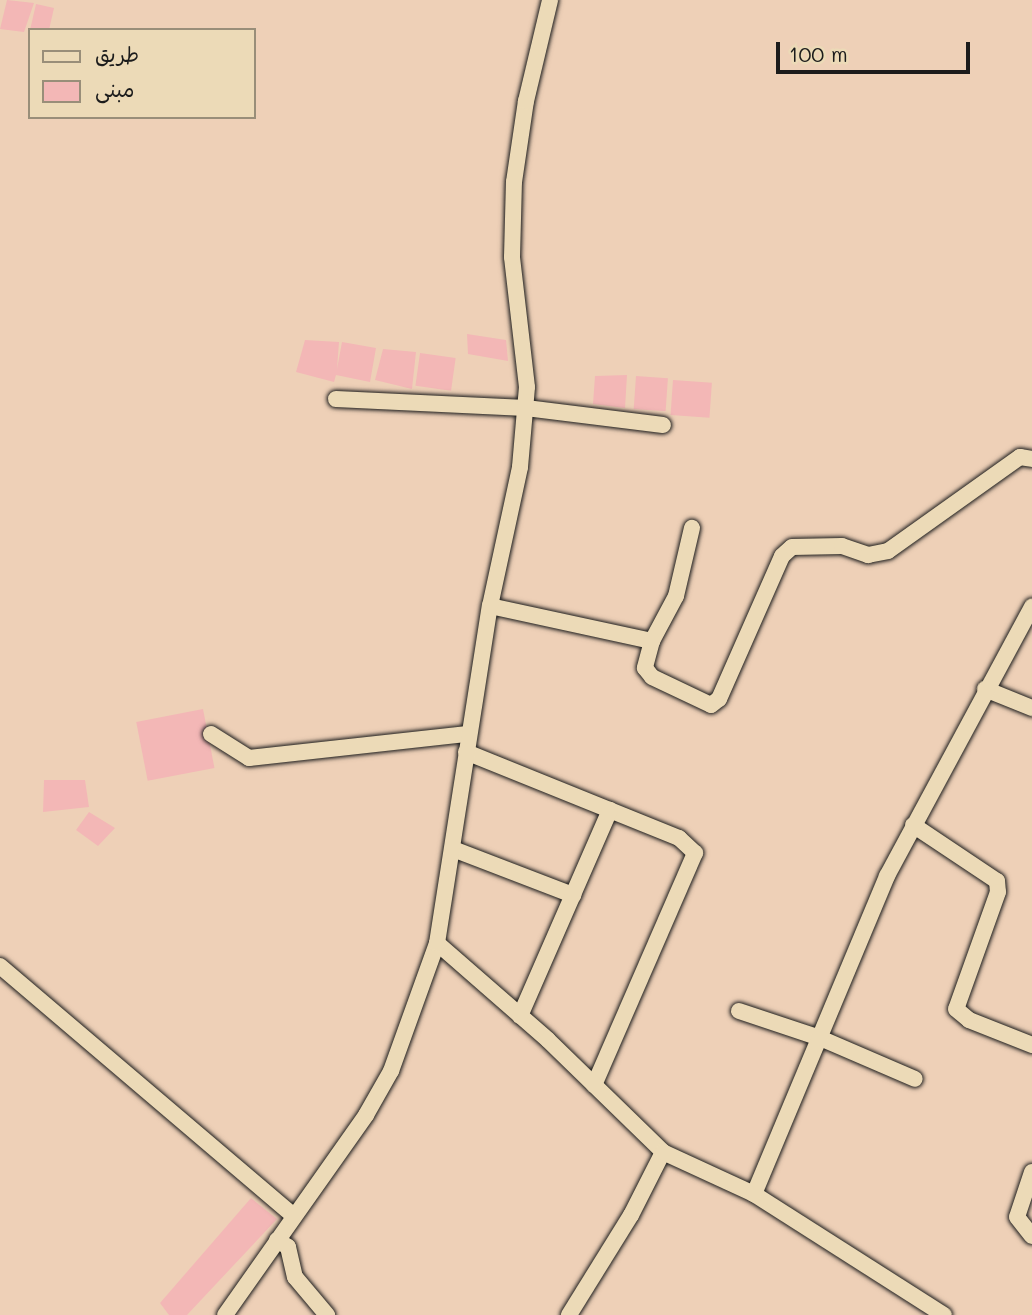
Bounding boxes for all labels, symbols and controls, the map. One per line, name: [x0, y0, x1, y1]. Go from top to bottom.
legend: [28, 28, 256, 119]
scale bar: [780, 28, 974, 72]
text: طريق: [95, 40, 139, 67]
text: 100 m: [789, 40, 848, 67]
text: مبنى: [95, 75, 134, 102]

